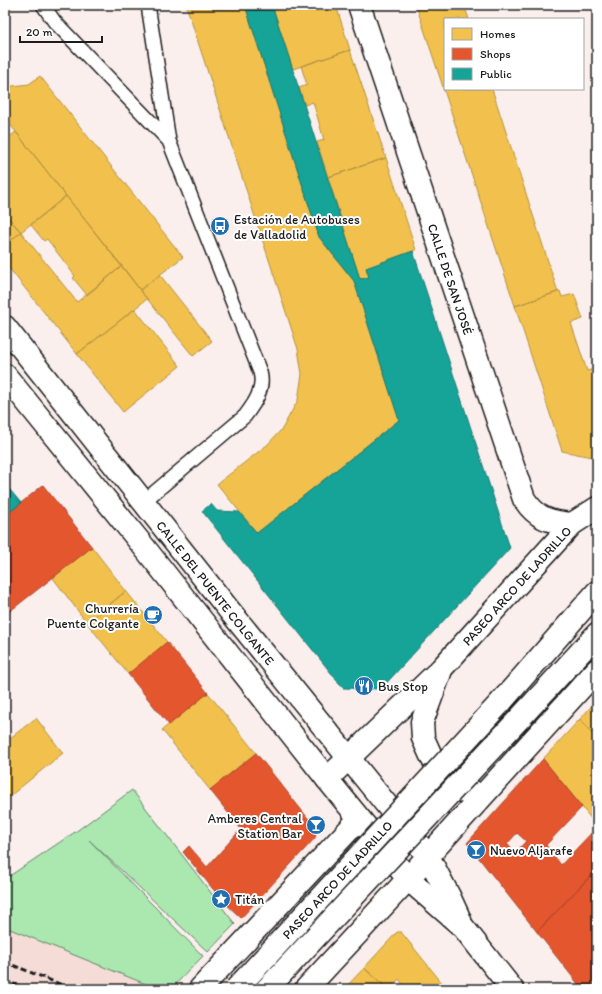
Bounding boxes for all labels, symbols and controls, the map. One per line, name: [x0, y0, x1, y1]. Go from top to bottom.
scale bar: [20, 18, 102, 44]
legend: [444, 18, 584, 90]
text: 20 m: [26, 25, 53, 39]
text: Homes: [480, 27, 516, 41]
text: Shops: [480, 47, 511, 61]
text: Public: [480, 67, 512, 81]
place label: Estación de Autobuses de Valladolid: [234, 212, 360, 242]
bus stop icon: Estación de Autobuses de Valladolid: [209, 215, 231, 237]
street label: CALLE DE SAN JOSÉ: [425, 222, 476, 337]
street label: CALLE DEL PUENTE COLGANTE: [154, 518, 278, 668]
street label: PASEO ARCO DE LADRILLO: [459, 523, 574, 648]
place label: Churrería Puente Colgante: [47, 601, 139, 631]
cafe icon: Churrería Puente Colgante: [142, 604, 164, 626]
restaurant icon: Bus Stop: [353, 675, 375, 697]
place label: Bus Stop: [378, 679, 428, 694]
place label: Amberes Central Station Bar: [208, 811, 303, 841]
bar icon: Amberes Central Station Bar: [305, 814, 327, 836]
street label: PASEO ARCO DE LADRILLO: [279, 817, 395, 942]
bar icon: Nuevo Aljarafe: [465, 839, 487, 861]
place label: Nuevo Aljarafe: [490, 843, 572, 858]
place icon: Titán: [210, 888, 232, 910]
place label: Titán: [235, 892, 264, 907]

